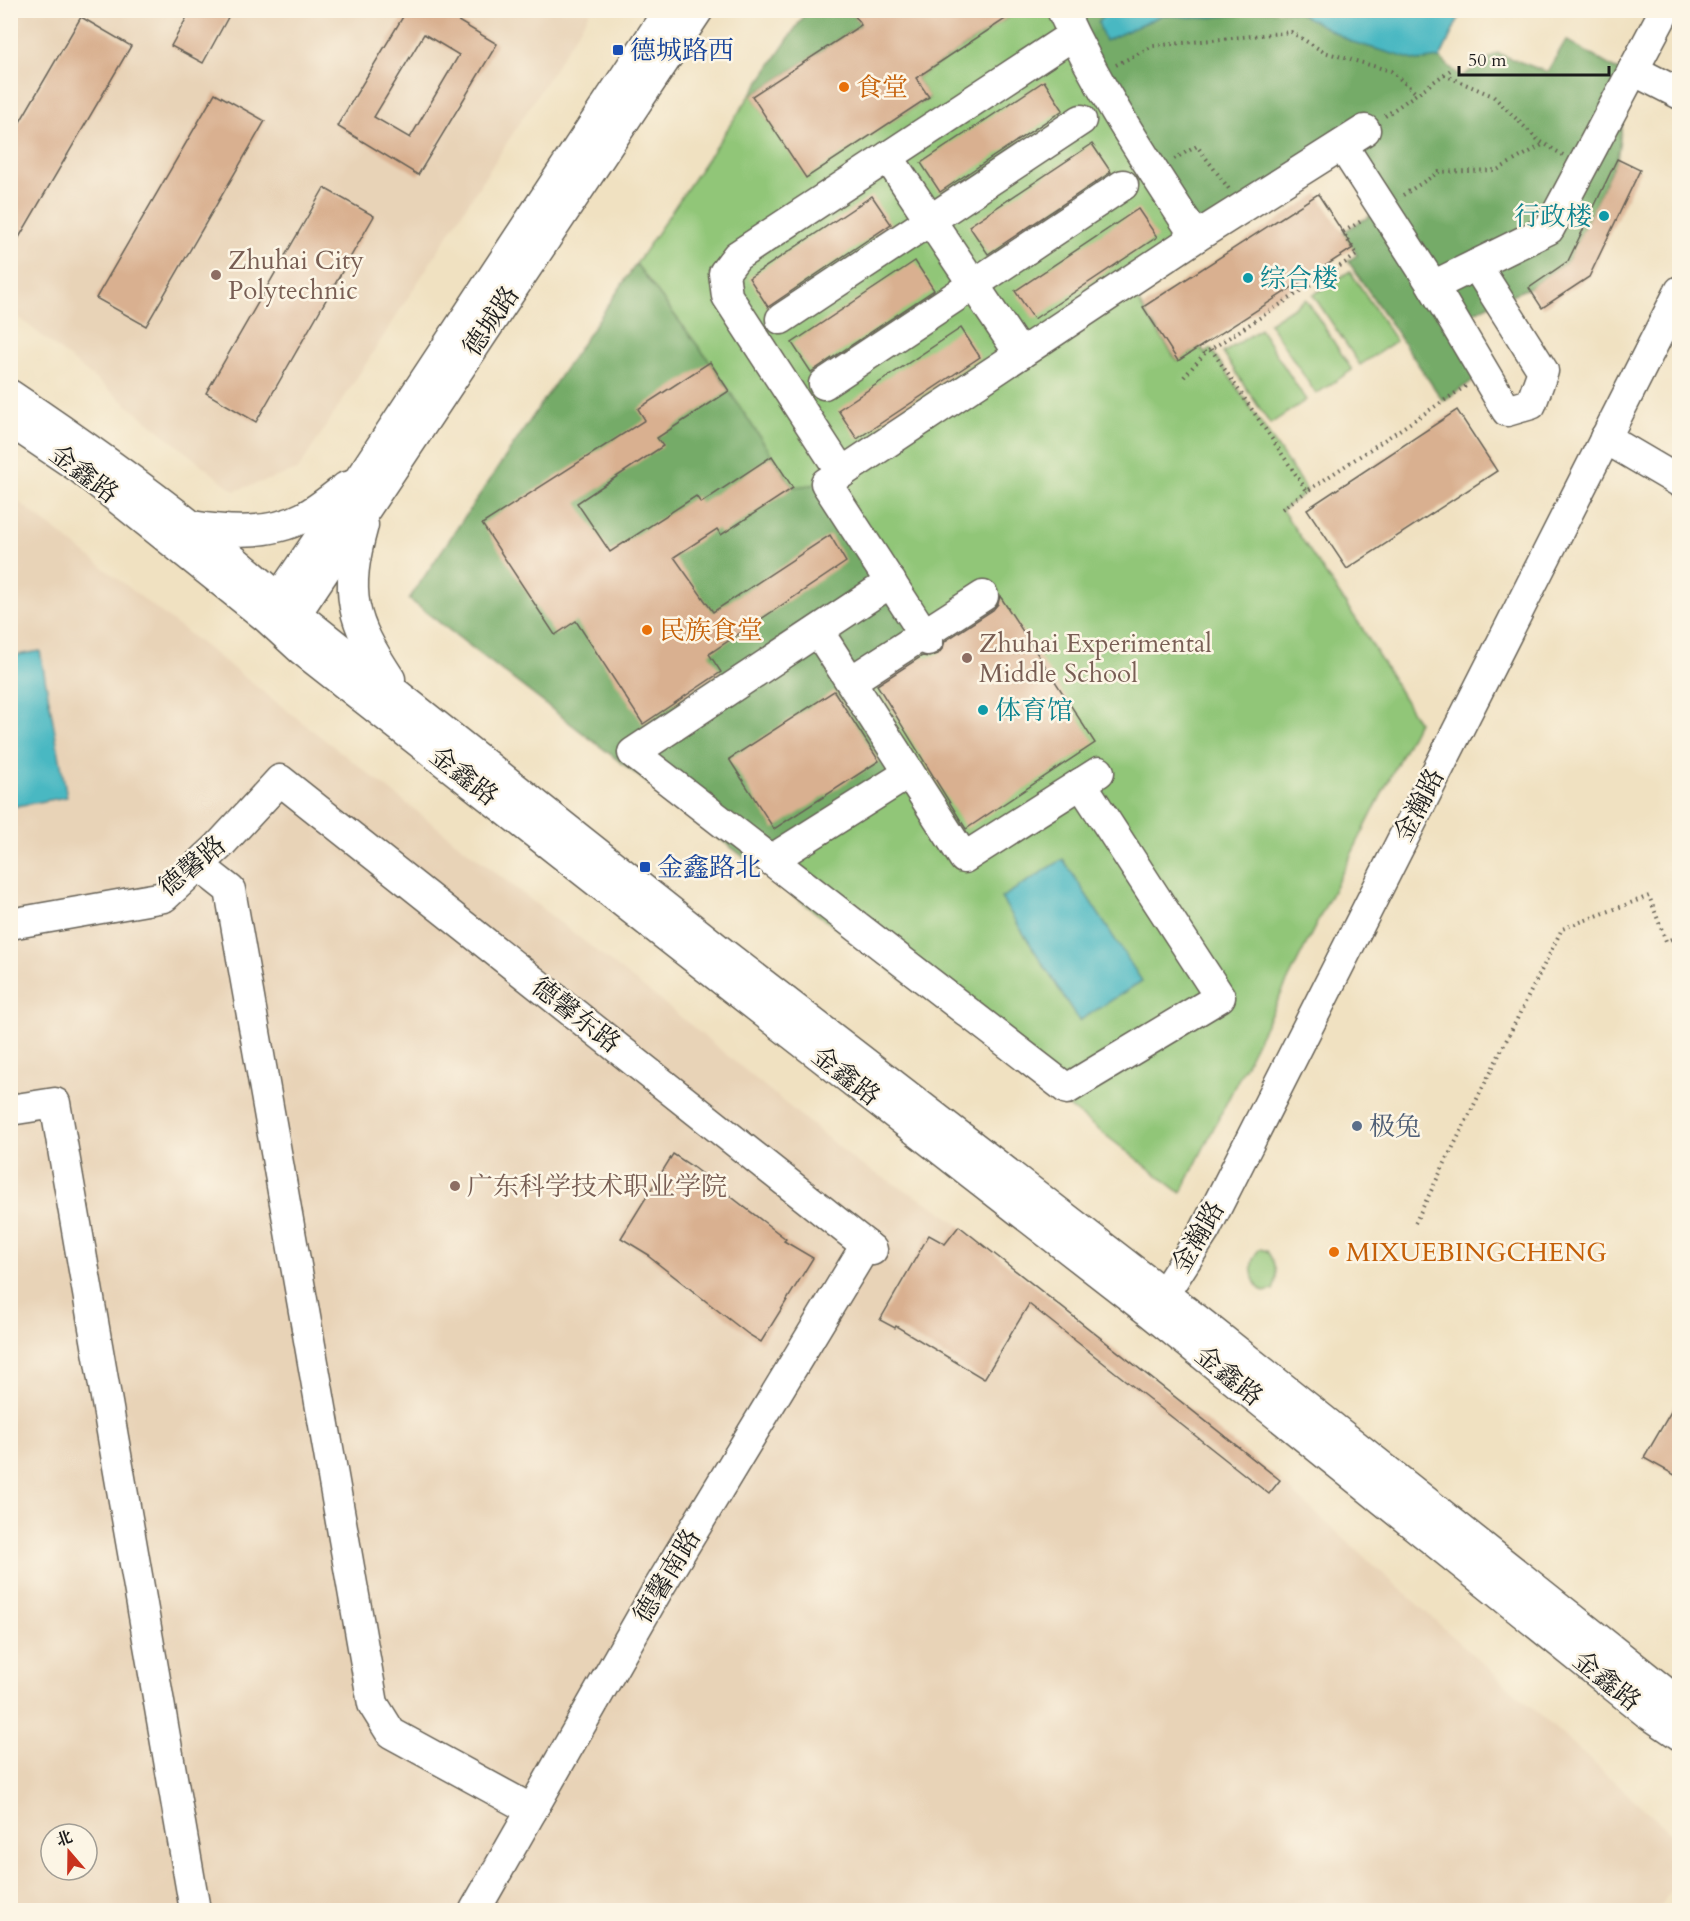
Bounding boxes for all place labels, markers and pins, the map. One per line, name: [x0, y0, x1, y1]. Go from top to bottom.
place label: 德城路西: [630, 33, 734, 68]
marker: 德城路西: [611, 43, 625, 57]
place label: 食堂: [856, 70, 908, 105]
marker: 食堂: [837, 80, 851, 94]
place label: 行政楼: [1514, 199, 1592, 234]
marker: 行政楼: [1597, 209, 1611, 223]
place label: Zhuhai City Polytechnic: [228, 243, 364, 308]
place label: 综合楼: [1260, 261, 1338, 296]
marker: Zhuhai City Polytechnic: [209, 268, 223, 282]
marker: 综合楼: [1241, 271, 1255, 285]
place label: 民族食堂: [659, 613, 763, 648]
marker: 民族食堂: [640, 623, 654, 637]
place label: Zhuhai Experimental Middle School: [979, 626, 1212, 691]
marker: Zhuhai Experimental Middle School: [960, 651, 974, 665]
place label: 体育馆: [995, 693, 1073, 728]
marker: 体育馆: [976, 703, 990, 717]
place label: 金鑫路北: [657, 850, 761, 885]
marker: 金鑫路北: [638, 860, 652, 874]
place label: 极兔: [1369, 1109, 1421, 1144]
marker: 极兔: [1350, 1119, 1364, 1133]
place label: 广东科学技术职业学院: [467, 1169, 727, 1204]
marker: 广东科学技术职业学院: [448, 1179, 462, 1193]
place label: MIXUEBINGCHENG: [1346, 1235, 1607, 1270]
marker: MIXUEBINGCHENG: [1327, 1245, 1341, 1259]

